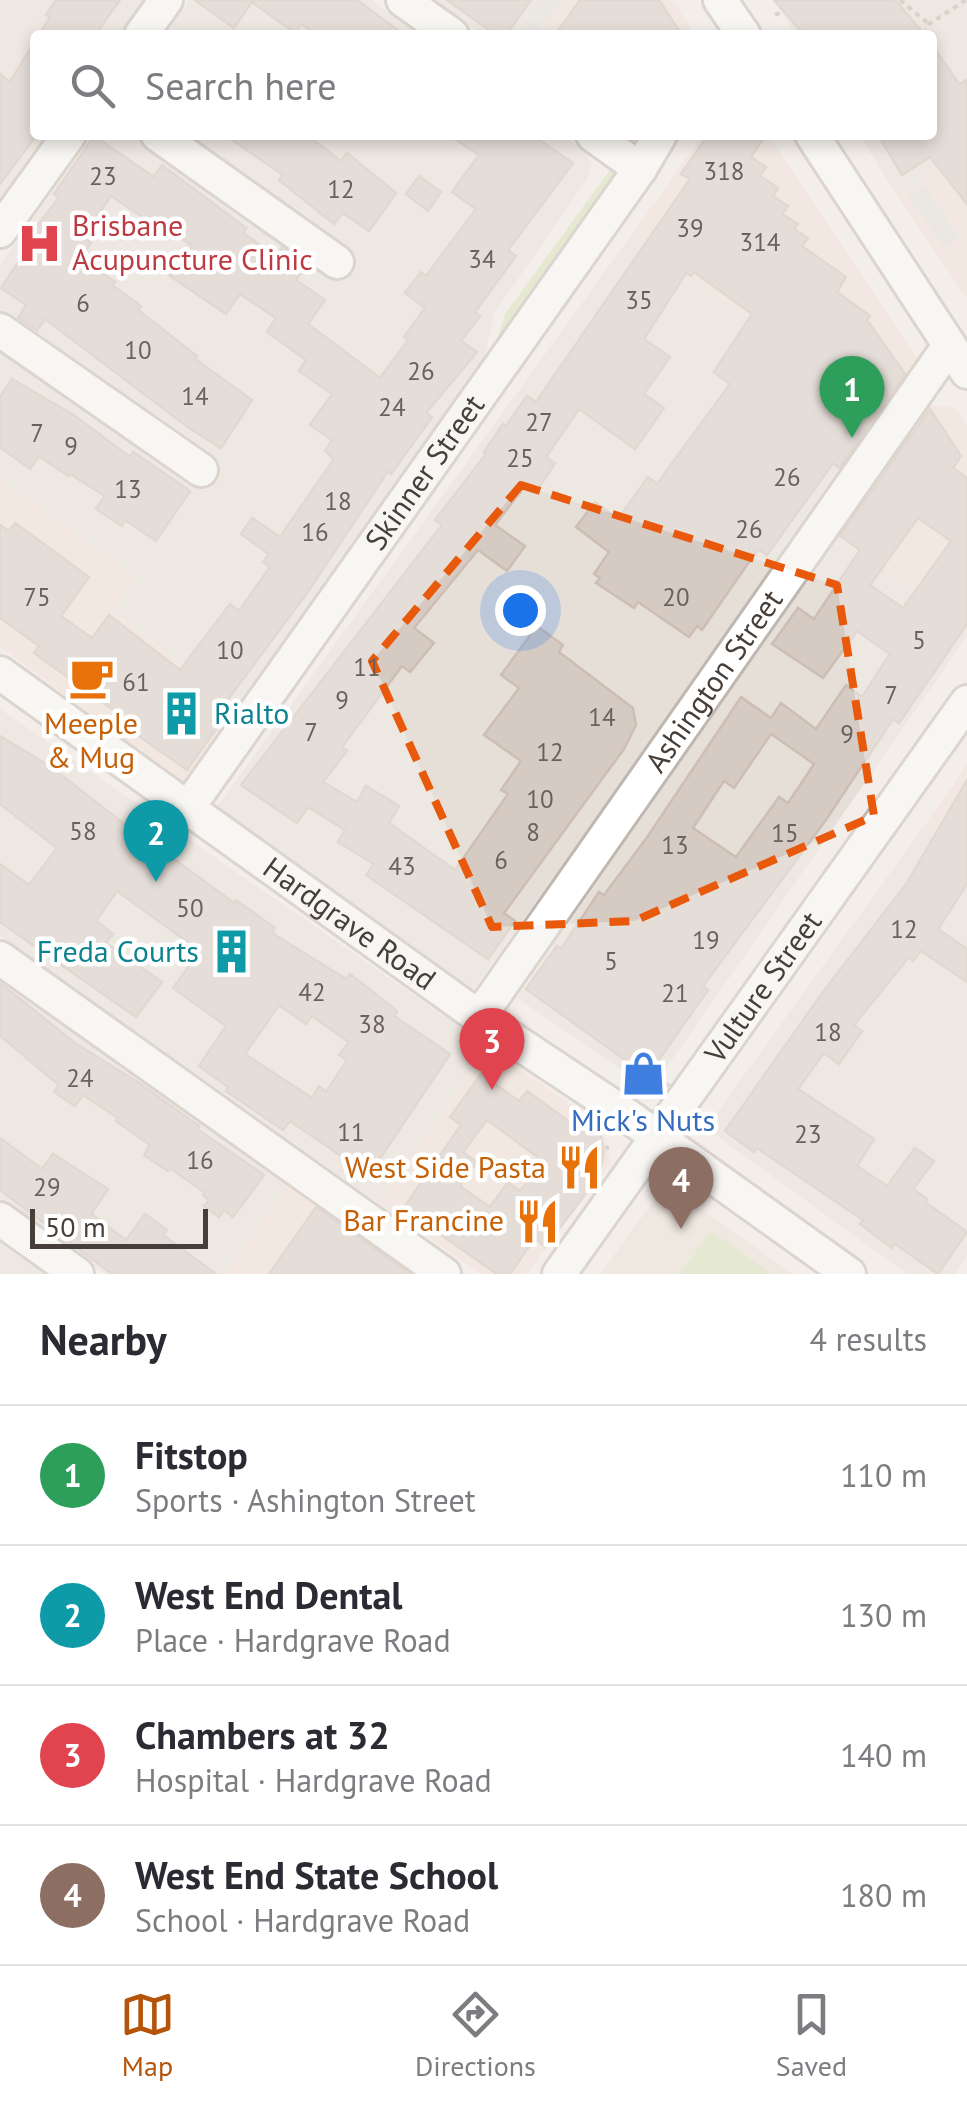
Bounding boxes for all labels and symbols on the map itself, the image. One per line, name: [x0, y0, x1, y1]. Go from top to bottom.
house number: 318: [704, 155, 744, 187]
house number: 23: [89, 160, 117, 192]
house number: 12: [327, 173, 355, 205]
place label: Brisbane Acupuncture Clinic: [72, 205, 313, 278]
house number: 39: [676, 212, 704, 244]
hospital icon: Brisbane Acupuncture Clinic: [15, 219, 63, 267]
house number: 314: [740, 226, 781, 258]
house number: 34: [468, 243, 496, 275]
house number: 35: [625, 284, 653, 316]
house number: 6: [76, 287, 90, 319]
house number: 10: [124, 334, 152, 366]
house number: 26: [407, 355, 435, 387]
pin: 1: [820, 356, 884, 438]
house number: 14: [181, 380, 209, 412]
street label: Skinner Street: [356, 387, 492, 557]
house number: 24: [378, 391, 406, 423]
house number: 27: [525, 406, 553, 438]
house number: 7: [30, 417, 44, 449]
house number: 9: [64, 430, 78, 462]
house number: 25: [506, 442, 534, 474]
house number: 26: [773, 461, 801, 493]
house number: 13: [114, 473, 142, 505]
house number: 18: [324, 485, 352, 517]
house number: 26: [735, 513, 763, 545]
house number: 16: [301, 516, 329, 548]
house number: 75: [23, 581, 51, 613]
street label: Ashington Street: [636, 581, 790, 779]
house number: 20: [662, 581, 690, 613]
your location: [495, 585, 546, 636]
house number: 5: [912, 624, 926, 656]
house number: 10: [216, 634, 244, 666]
house number: 11: [353, 651, 381, 683]
cafe icon: Meeple & Mug: [67, 653, 115, 701]
house number: 61: [122, 666, 150, 698]
house number: 7: [884, 679, 898, 711]
house number: 9: [335, 684, 349, 716]
building icon: Rialto: [157, 690, 205, 738]
place label: Rialto: [214, 693, 289, 732]
house number: 14: [588, 701, 616, 733]
place label: Meeple & Mug: [44, 703, 138, 776]
house number: 7: [304, 716, 318, 748]
house number: 9: [840, 718, 854, 750]
house number: 12: [536, 736, 564, 768]
house number: 10: [526, 783, 554, 815]
pin: 2: [124, 800, 188, 882]
house number: 58: [69, 815, 97, 847]
house number: 8: [526, 816, 540, 848]
house number: 15: [771, 817, 799, 849]
house number: 13: [661, 829, 689, 861]
house number: 6: [494, 844, 508, 876]
street label: Hardgrave Road: [256, 847, 444, 998]
house number: 43: [388, 850, 416, 882]
house number: 50: [176, 892, 204, 924]
street label: Vulture Street: [694, 903, 829, 1071]
house number: 12: [890, 913, 918, 945]
house number: 19: [692, 924, 720, 956]
building icon: Freda Courts: [208, 928, 256, 976]
place label: Freda Courts: [37, 931, 199, 970]
house number: 5: [604, 945, 618, 977]
house number: 42: [298, 976, 326, 1008]
house number: 21: [661, 977, 689, 1009]
house number: 38: [358, 1008, 386, 1040]
pin: 3: [460, 1008, 524, 1090]
house number: 18: [814, 1016, 842, 1048]
shop icon: Mick's Nuts: [619, 1050, 667, 1098]
house number: 24: [66, 1062, 94, 1094]
place label: Mick's Nuts: [571, 1100, 715, 1139]
house number: 11: [337, 1116, 365, 1148]
house number: 23: [794, 1118, 822, 1150]
house number: 16: [186, 1144, 214, 1176]
restaurant icon: West Side Pasta: [555, 1144, 603, 1192]
pin: 4: [648, 1146, 714, 1229]
place label: West Side Pasta: [345, 1147, 546, 1186]
house number: 29: [33, 1171, 61, 1203]
restaurant icon: Bar Francine: [513, 1197, 561, 1245]
place label: Bar Francine: [343, 1200, 504, 1239]
scale bar: [30, 1204, 208, 1248]

